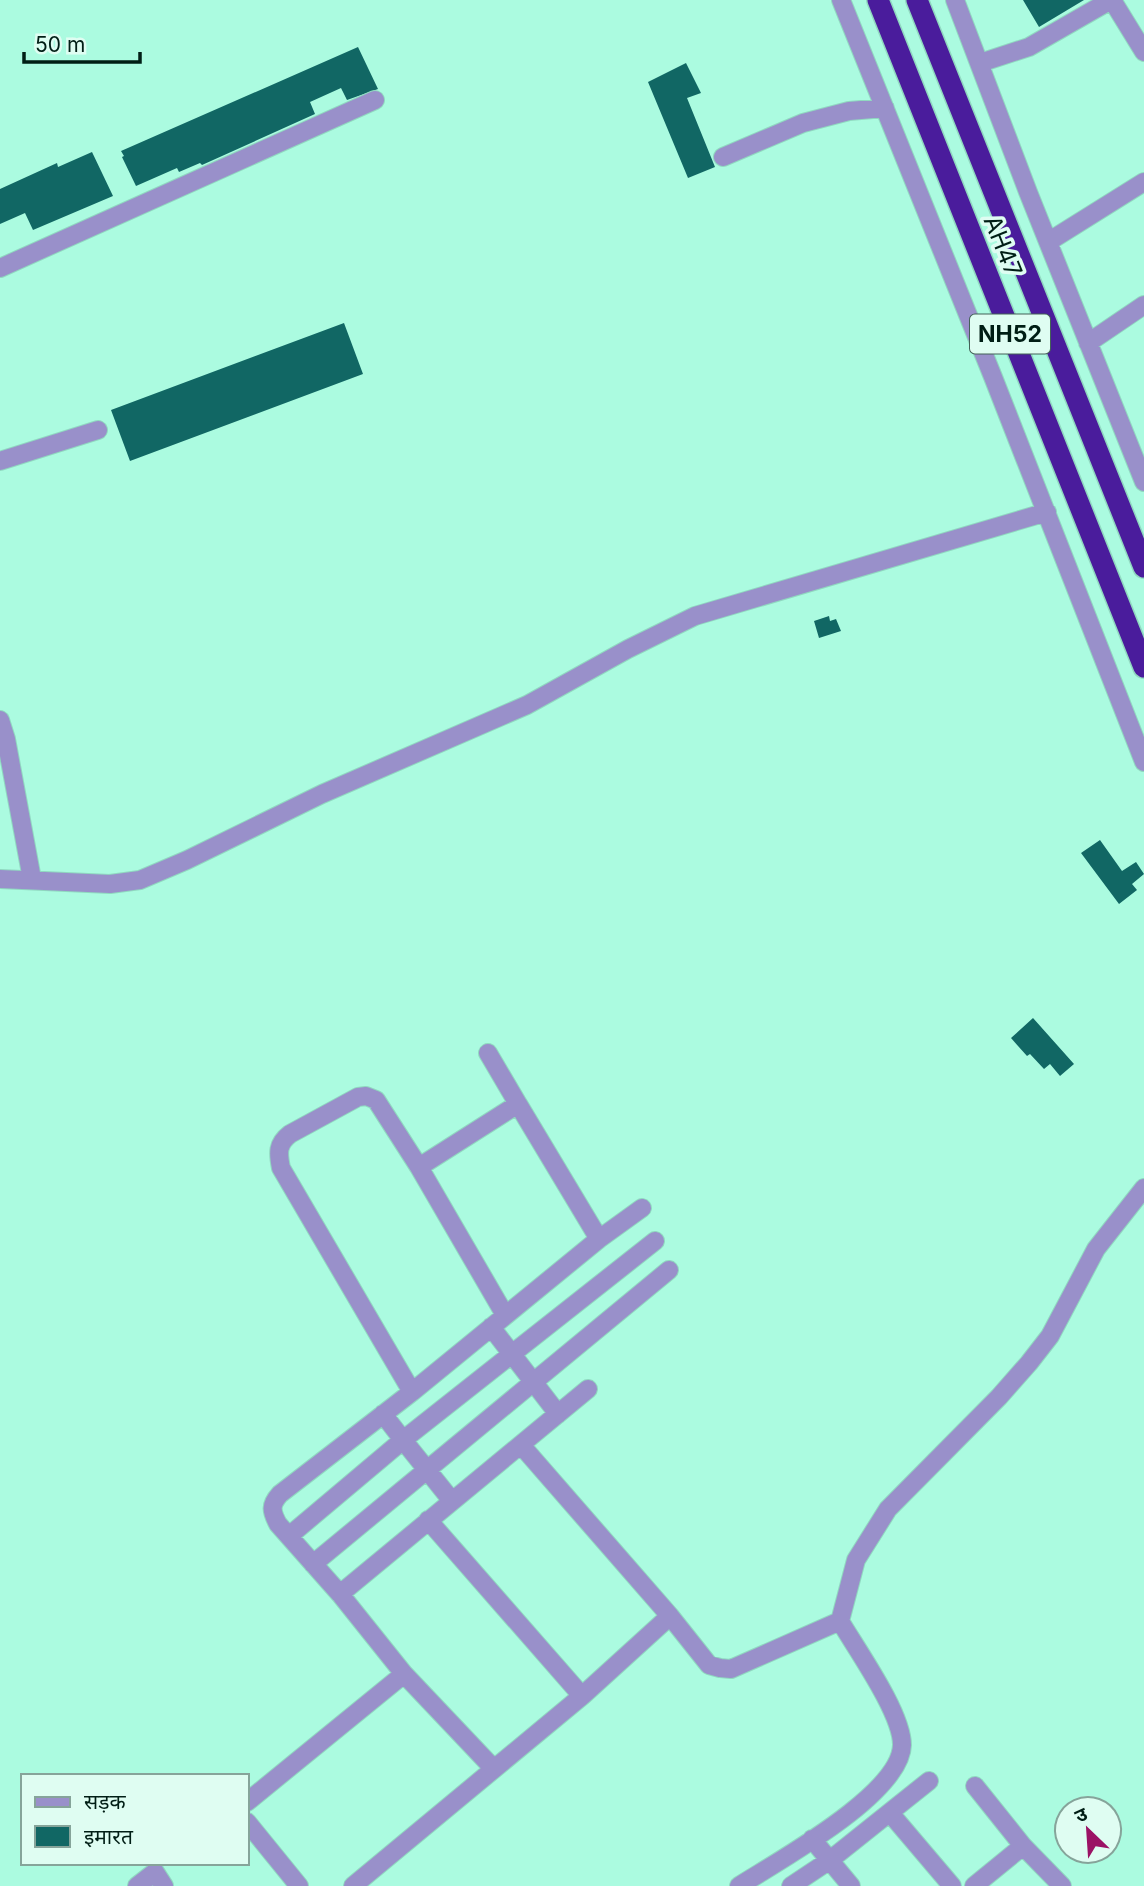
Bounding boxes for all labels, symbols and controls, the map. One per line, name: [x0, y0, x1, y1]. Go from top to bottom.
scale bar: [24, 21, 140, 65]
text: 50 m: [35, 32, 85, 57]
street label: AH47: [978, 211, 1028, 281]
road number: NH52: [970, 314, 1050, 354]
legend: [21, 1774, 248, 1865]
text: सड़क: [84, 1789, 126, 1814]
north arrow: [1053, 1795, 1123, 1865]
text: उ: [1071, 1802, 1092, 1828]
text: इमारत: [84, 1824, 134, 1849]

